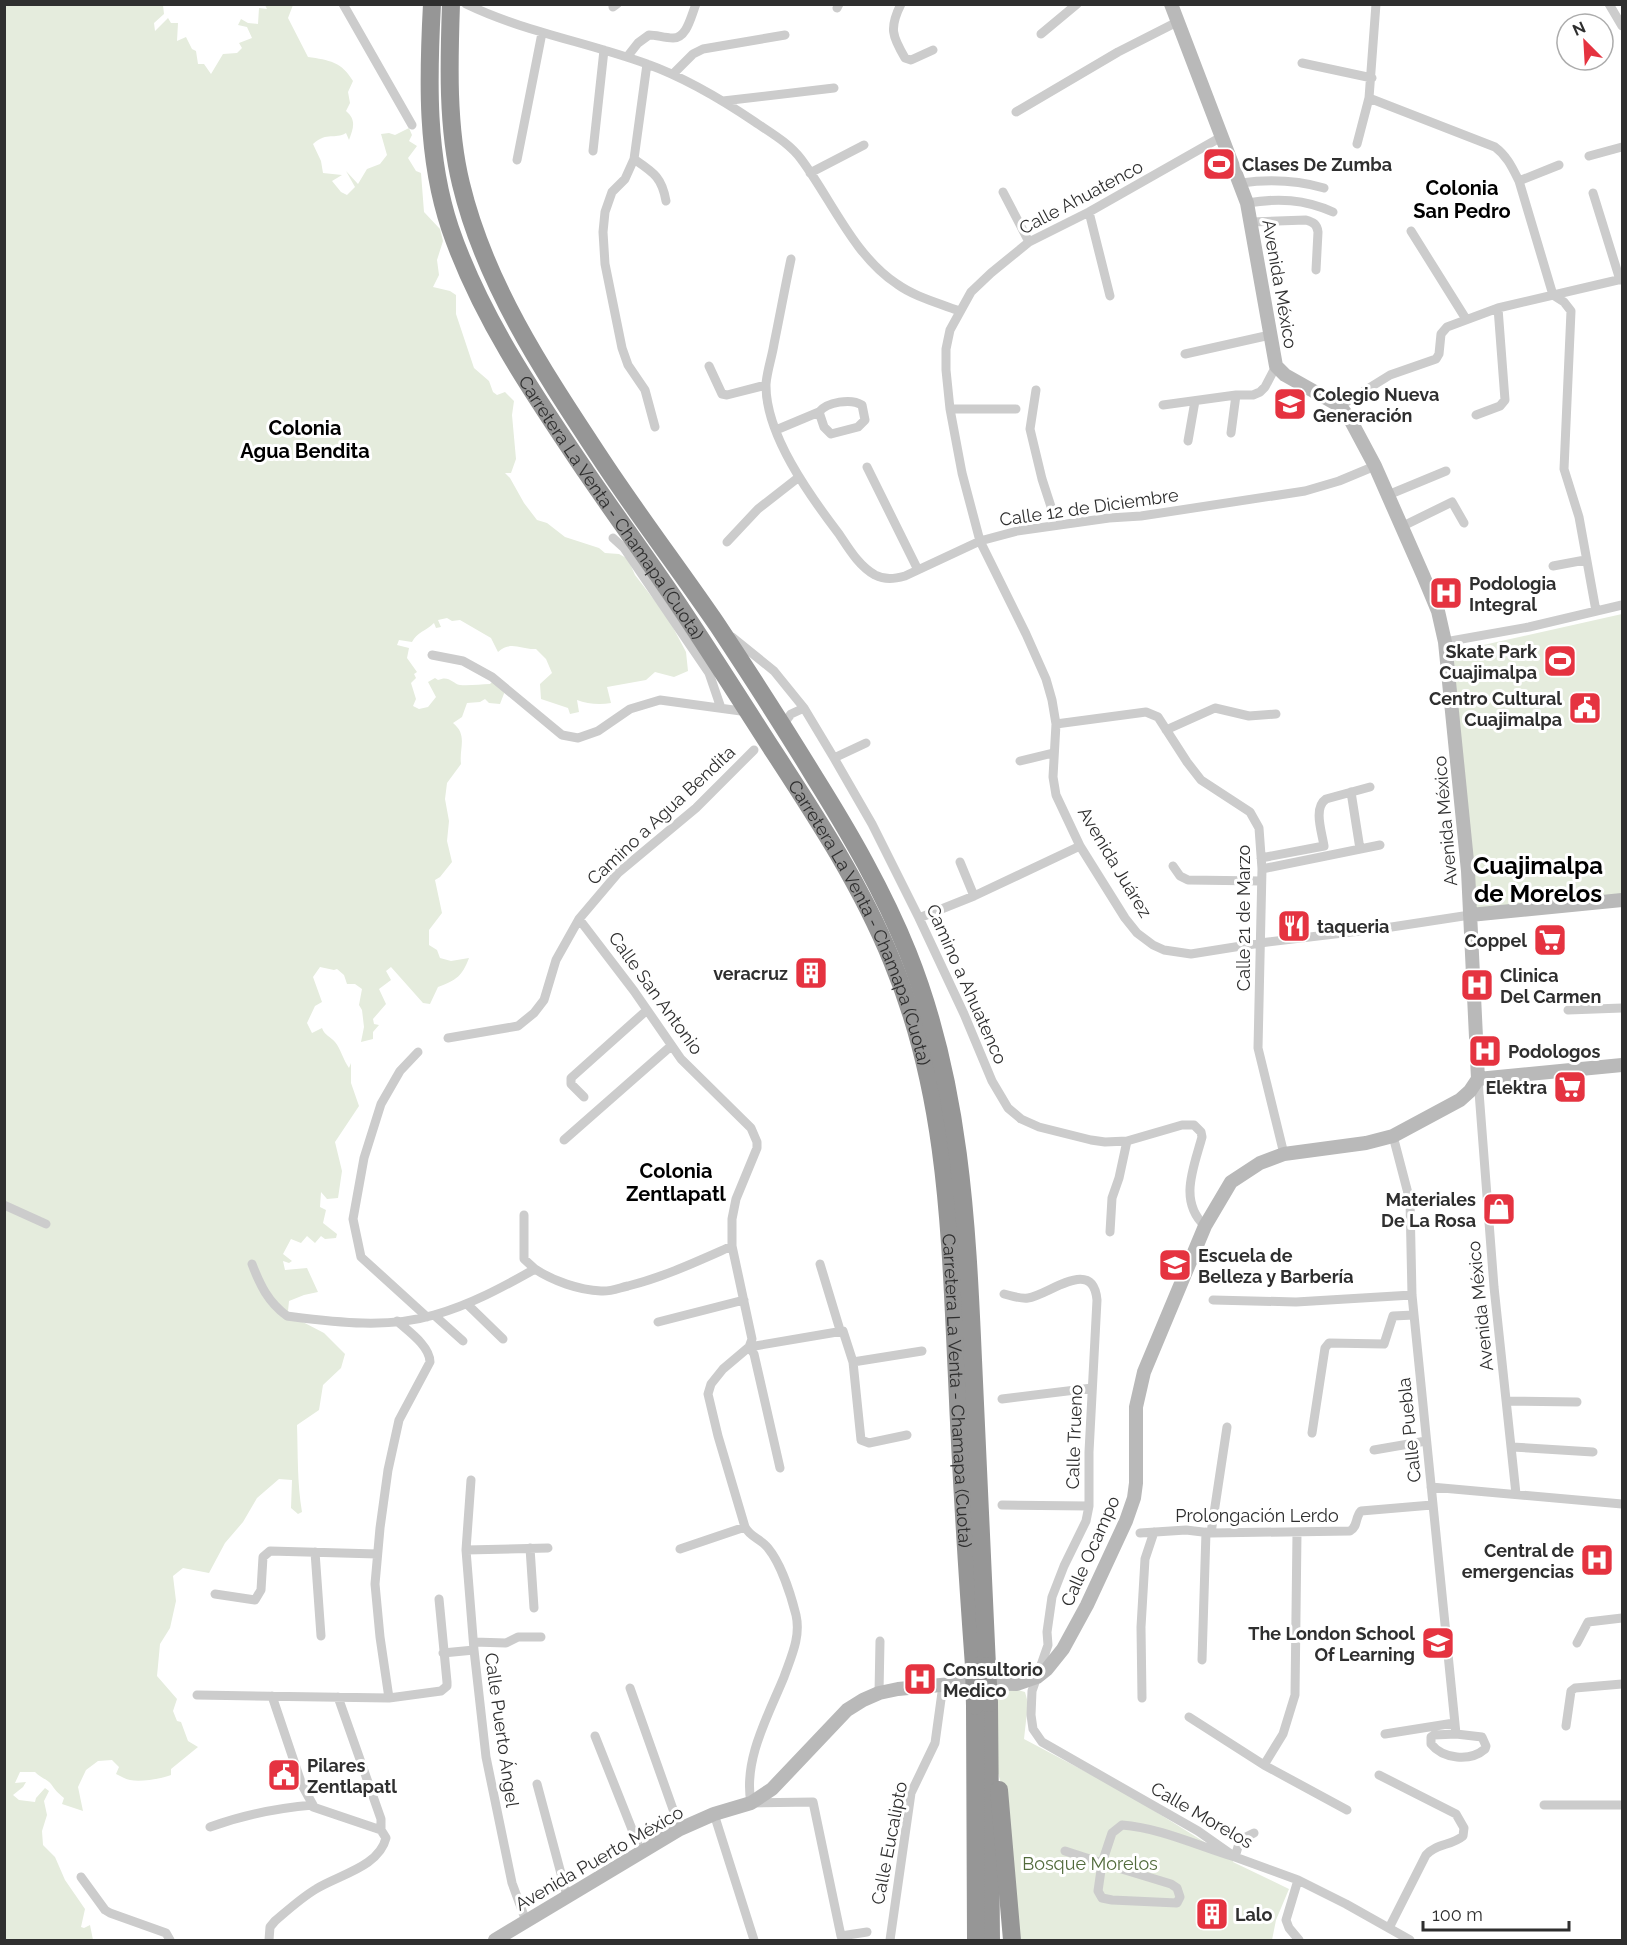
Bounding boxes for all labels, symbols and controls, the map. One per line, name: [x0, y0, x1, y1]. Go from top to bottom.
north arrow: [1555, 12, 1615, 72]
text: N: [1570, 18, 1589, 40]
sports icon: Clases De Zumba: [1201, 146, 1237, 182]
place label: Clases De Zumba: [1242, 154, 1392, 175]
street label: Calle Ahuatenco: [1016, 155, 1147, 238]
district label: Colonia San Pedro: [1413, 176, 1511, 223]
street label: Avenida México: [1258, 218, 1302, 350]
street label: Carretera La Venta - Chamapa (Cuota): [515, 372, 709, 643]
place label: Colegio Nueva Generación: [1313, 384, 1439, 426]
school or university icon: Colegio Nueva Generación: [1272, 386, 1308, 422]
district label: Colonia Agua Bendita: [240, 416, 370, 463]
street label: Calle 12 de Diciembre: [998, 484, 1180, 530]
place label: Podologia Integral: [1469, 573, 1556, 615]
hospital icon: Podologia Integral: [1428, 575, 1464, 611]
place label: Skate Park Cuajimalpa: [1439, 641, 1538, 683]
sports icon: Skate Park Cuajimalpa: [1542, 643, 1578, 679]
place label: Centro Cultural Cuajimalpa: [1429, 688, 1562, 730]
public building icon: Centro Cultural Cuajimalpa: [1567, 690, 1603, 726]
street label: Camino a Agua Bendita: [583, 741, 739, 889]
street label: Avenida México: [1429, 755, 1461, 887]
street label: Carretera La Venta - Chamapa (Cuota): [784, 776, 936, 1068]
street label: Avenida Juárez: [1074, 803, 1156, 921]
street label: Calle 21 de Marzo: [1233, 845, 1254, 991]
district label: Cuajimalpa de Morelos: [1473, 851, 1603, 908]
street label: Camino a Ahuatenco: [922, 901, 1012, 1067]
restaurant icon: taqueria: [1276, 908, 1312, 944]
place label: taqueria: [1317, 916, 1389, 937]
supermarket icon: Coppel: [1532, 922, 1568, 958]
street label: Calle San Antonio: [604, 928, 708, 1059]
place label: Coppel: [1464, 930, 1527, 951]
building icon: veracruz: [793, 955, 829, 991]
place label: veracruz: [713, 963, 788, 984]
place label: Clinica Del Carmen: [1500, 965, 1601, 1007]
hospital icon: Clinica Del Carmen: [1459, 967, 1495, 1003]
hospital icon: Podologos: [1467, 1033, 1503, 1069]
place label: Podologos: [1508, 1041, 1600, 1062]
supermarket icon: Elektra: [1552, 1069, 1588, 1105]
place label: Elektra: [1485, 1077, 1547, 1098]
district label: Colonia Zentlapatl: [626, 1159, 727, 1206]
place label: Materiales De La Rosa: [1381, 1189, 1476, 1231]
shop icon: Materiales De La Rosa: [1481, 1191, 1517, 1227]
street label: Carretera La Venta - Chamapa (Cuota): [939, 1233, 976, 1548]
street label: Avenida México: [1463, 1240, 1497, 1372]
place label: Escuela de Belleza y Barbería: [1198, 1245, 1354, 1287]
school or university icon: Escuela de Belleza y Barbería: [1157, 1247, 1193, 1283]
street label: Calle Puebla: [1393, 1377, 1425, 1483]
street label: Calle Trueno: [1062, 1384, 1086, 1490]
street label: Calle Ocampo: [1056, 1492, 1124, 1609]
street label: Prolongación Lerdo: [1175, 1505, 1339, 1526]
place label: Central de emergencias: [1462, 1540, 1574, 1582]
hospital icon: Central de emergencias: [1579, 1542, 1615, 1578]
place label: The London School Of Learning: [1248, 1623, 1415, 1665]
school or university icon: The London School Of Learning: [1420, 1625, 1456, 1661]
street label: Calle Puerto Ángel: [481, 1651, 524, 1809]
place label: Consultorio Medico: [943, 1659, 1043, 1701]
hospital icon: Consultorio Medico: [902, 1661, 938, 1697]
place label: Pilares Zentlapatl: [307, 1755, 397, 1797]
public building icon: Pilares Zentlapatl: [266, 1757, 302, 1793]
street label: Calle Morelos: [1147, 1777, 1257, 1853]
street label: Calle Eucalipto: [867, 1780, 911, 1906]
street label: Avenida Puerto México: [511, 1801, 687, 1915]
park label: Bosque Morelos: [1022, 1853, 1158, 1874]
scale bar: [1423, 1894, 1568, 1932]
building icon: Lalo: [1194, 1896, 1230, 1932]
place label: Lalo: [1235, 1904, 1273, 1925]
text: 100 m: [1432, 1904, 1483, 1925]

